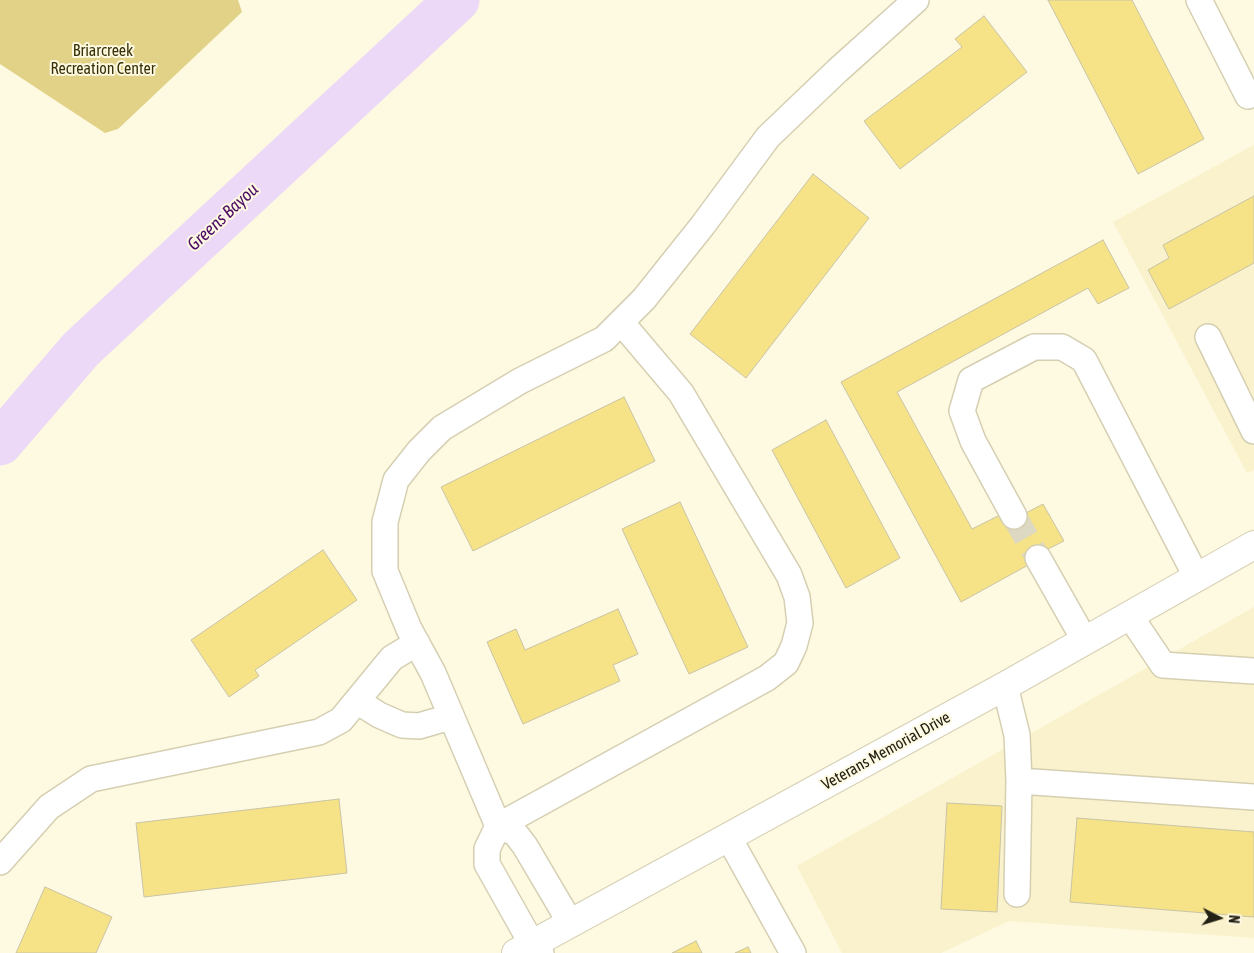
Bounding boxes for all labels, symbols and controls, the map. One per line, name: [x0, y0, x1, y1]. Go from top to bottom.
park label: Briarcreek Recreation Center: [51, 41, 155, 79]
water label: Greens Bayou: [183, 179, 263, 255]
street label: Veterans Memorial Drive: [818, 708, 954, 794]
north arrow: [1194, 893, 1244, 943]
text: N: [1226, 914, 1242, 924]

